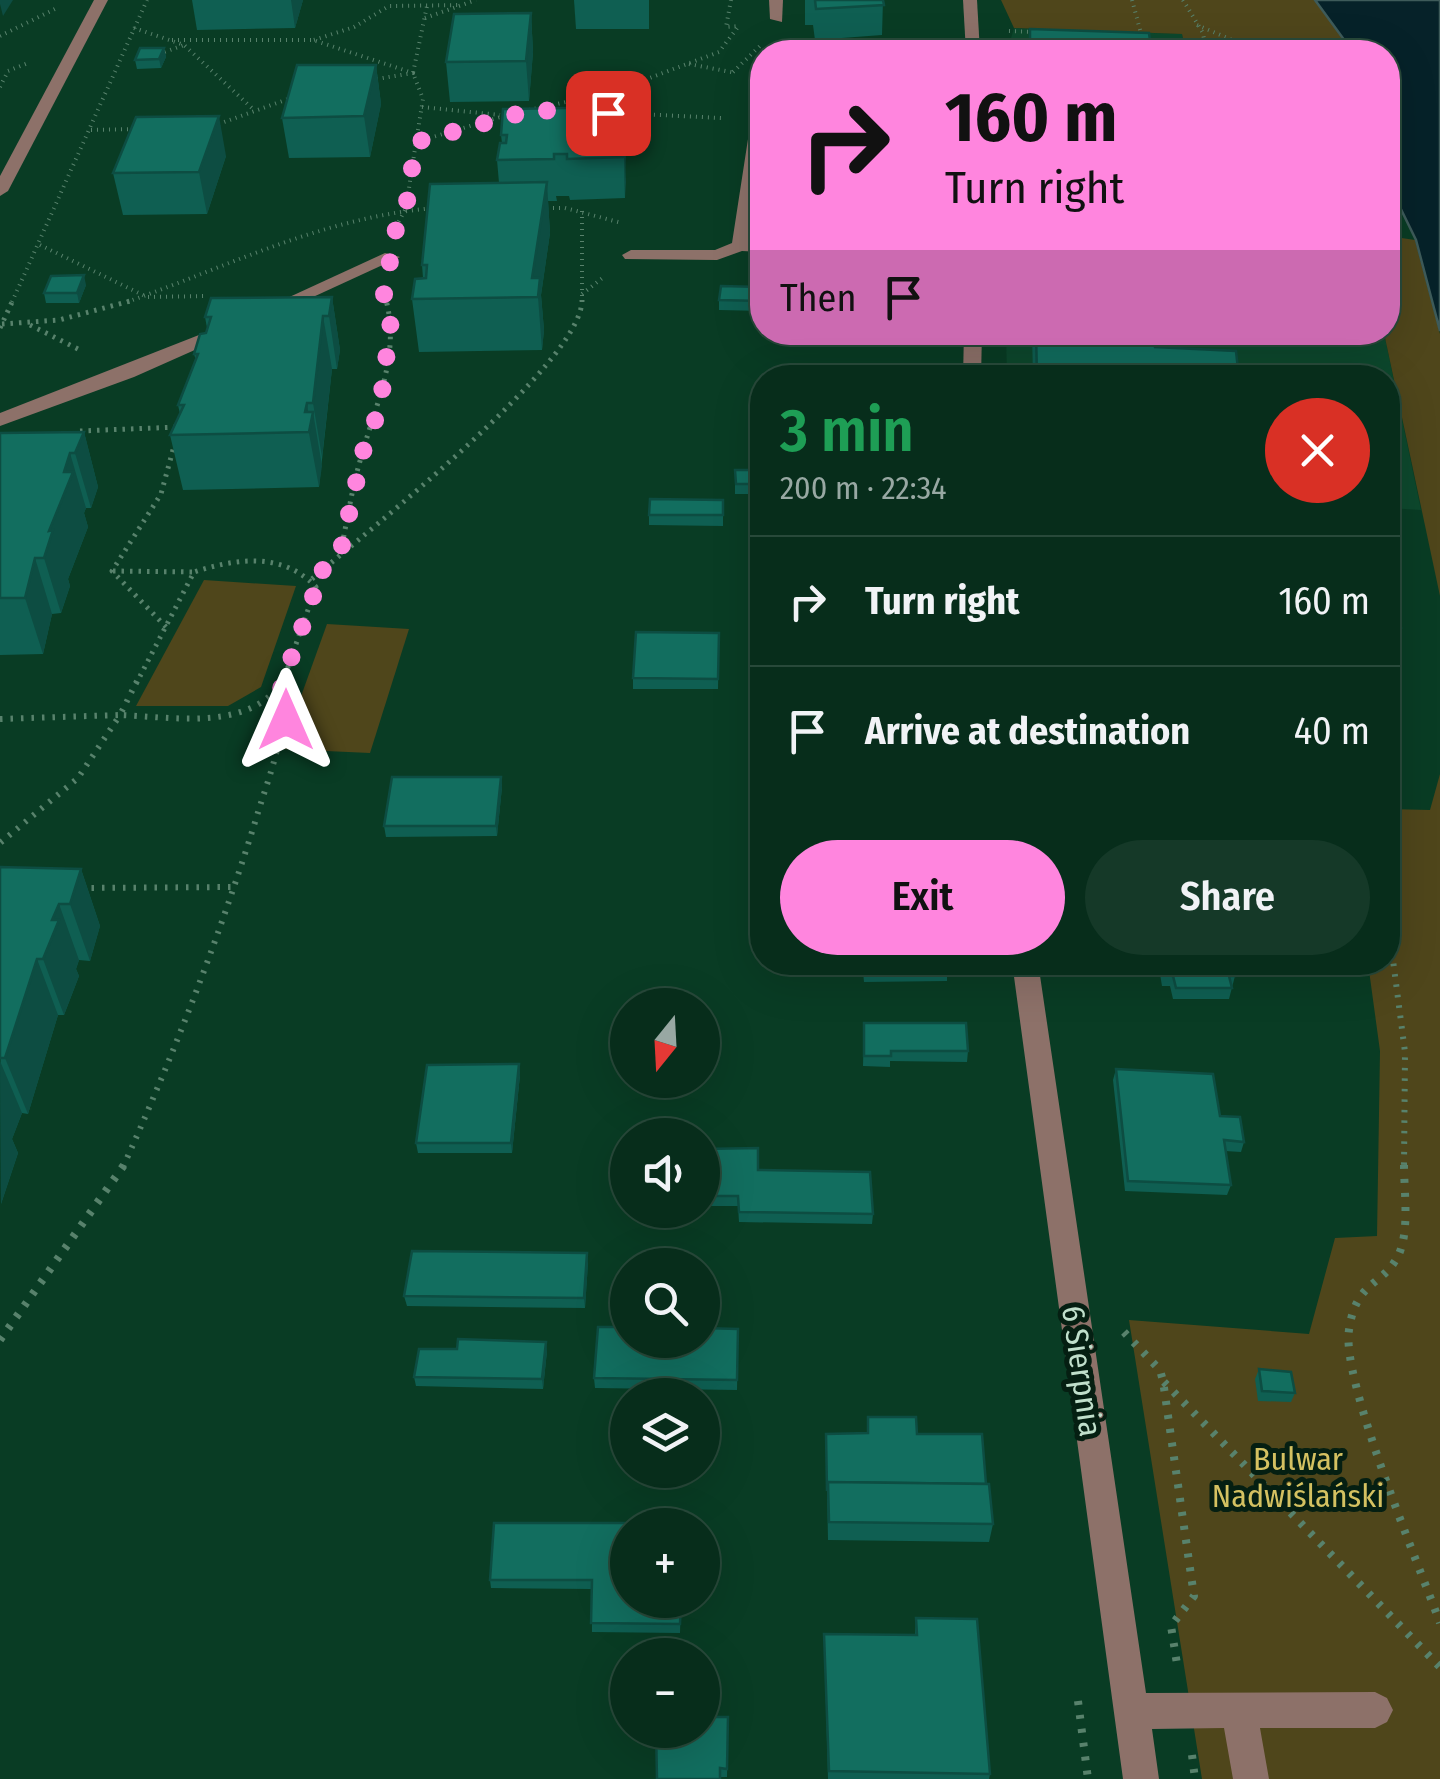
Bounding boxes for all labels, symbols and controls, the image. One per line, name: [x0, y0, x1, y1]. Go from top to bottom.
pin: [566, 71, 651, 156]
text: 160 m: [945, 76, 1117, 160]
icon: right: [780, 80, 910, 210]
icon: arrive: [581, 86, 636, 141]
text: Turn right: [945, 161, 1124, 215]
icon: arrive: [876, 270, 931, 325]
text: Then: [780, 275, 856, 321]
text: 3 min: [780, 395, 914, 467]
button: close: [1265, 398, 1370, 503]
text: 200 m · 22:34: [780, 469, 946, 507]
icon: right: [780, 574, 835, 629]
text: Turn right: [865, 578, 1019, 624]
text: 160 m: [1278, 578, 1370, 624]
position arrow: [234, 668, 338, 772]
icon: arrive: [780, 704, 835, 759]
text: Arrive at destination: [865, 708, 1190, 754]
text: 40 m: [1294, 708, 1370, 754]
button: Exit: [780, 840, 1065, 955]
button: Share: [1085, 840, 1370, 955]
north arrow: [610, 988, 720, 1098]
map controls: [610, 988, 720, 1748]
button: sound: [610, 1118, 720, 1228]
button: search: [610, 1248, 720, 1358]
street label: 6 Sierpnia: [1054, 1303, 1110, 1439]
button: layers: [610, 1378, 720, 1488]
park label: Bulwar Nadwiślański: [1212, 1440, 1384, 1515]
button: +: [610, 1508, 720, 1618]
button: −: [610, 1638, 720, 1748]

